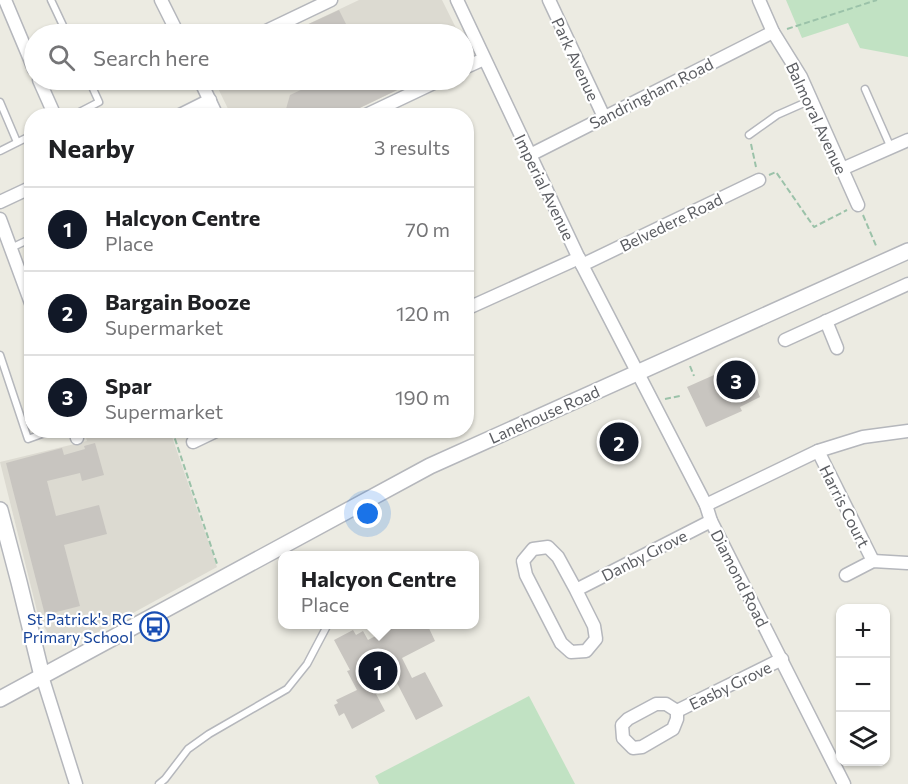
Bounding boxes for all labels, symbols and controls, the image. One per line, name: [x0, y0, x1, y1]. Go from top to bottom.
street label: Park Avenue: [548, 14, 604, 104]
search box: [24, 24, 474, 90]
icon: search: [45, 41, 78, 74]
text: Search here: [93, 44, 209, 71]
street label: Sandringham Road: [586, 54, 716, 132]
street label: Balmoral Avenue: [783, 59, 851, 177]
street label: Imperial Avenue: [511, 131, 579, 243]
text: Nearby: [48, 132, 135, 163]
text: 3 results: [374, 135, 450, 159]
street label: Belvedere Road: [617, 189, 725, 255]
text: Halcyon Centre: [105, 204, 260, 231]
text: 1: [63, 217, 72, 241]
text: 70 m: [405, 217, 450, 241]
text: Place: [105, 231, 154, 255]
text: Bargain Booze: [105, 288, 251, 315]
text: 2: [62, 301, 73, 325]
text: 120 m: [396, 301, 450, 325]
text: Supermarket: [105, 315, 223, 339]
pin: 3: [716, 358, 756, 403]
text: Spar: [105, 372, 152, 399]
street label: Lanehouse Road: [486, 381, 602, 447]
text: 3: [62, 385, 73, 409]
text: 190 m: [395, 385, 450, 409]
text: Supermarket: [105, 399, 223, 423]
pin: 2: [600, 420, 638, 464]
street label: Harris Court: [816, 462, 874, 551]
your location: [353, 499, 382, 528]
street label: Danby Grove: [598, 525, 690, 585]
street label: Diamond Road: [707, 526, 773, 630]
popup: [278, 551, 479, 629]
text: Halcyon Centre: [301, 565, 456, 592]
text: Place: [301, 592, 349, 616]
map controls: [836, 604, 890, 766]
button: +: [836, 604, 890, 658]
place label: St Patrick's RC Primary School: [23, 609, 133, 646]
bus stop icon: St Patrick's RC Primary School: [138, 611, 170, 643]
pin: 1: [358, 648, 398, 694]
street label: Easby Grove: [686, 657, 774, 713]
button: −: [836, 658, 890, 712]
button: layers: [836, 712, 890, 766]

